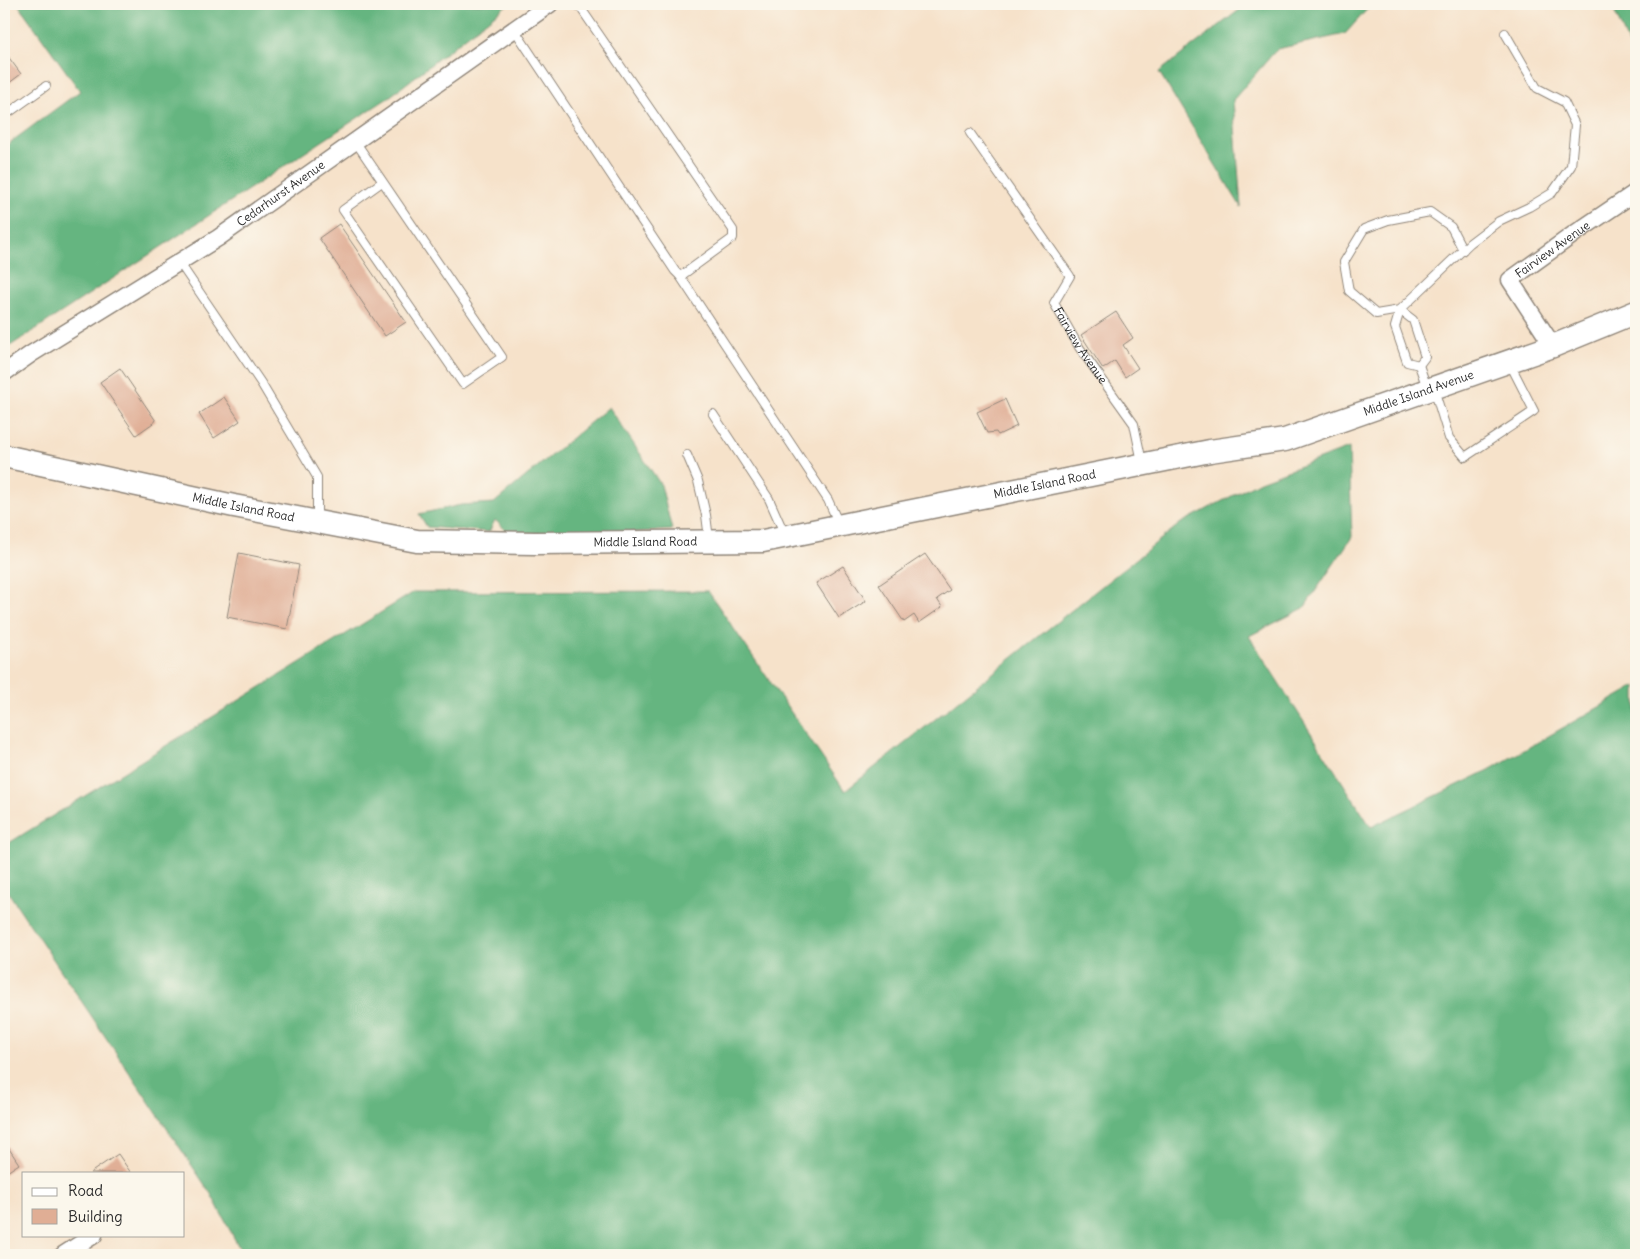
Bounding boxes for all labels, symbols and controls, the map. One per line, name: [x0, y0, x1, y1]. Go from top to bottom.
street label: Cedarhurst Avenue: [234, 157, 328, 229]
street label: Fairview Avenue: [1512, 218, 1592, 281]
street label: Fairview Avenue: [1051, 304, 1111, 387]
street label: Middle Island Avenue: [1361, 366, 1476, 419]
street label: Middle Island Road: [992, 466, 1097, 501]
street label: Middle Island Road: [191, 489, 296, 524]
street label: Middle Island Road: [593, 534, 697, 549]
legend: [22, 1172, 185, 1236]
text: Road: [68, 1181, 103, 1200]
text: Building: [68, 1207, 123, 1226]

